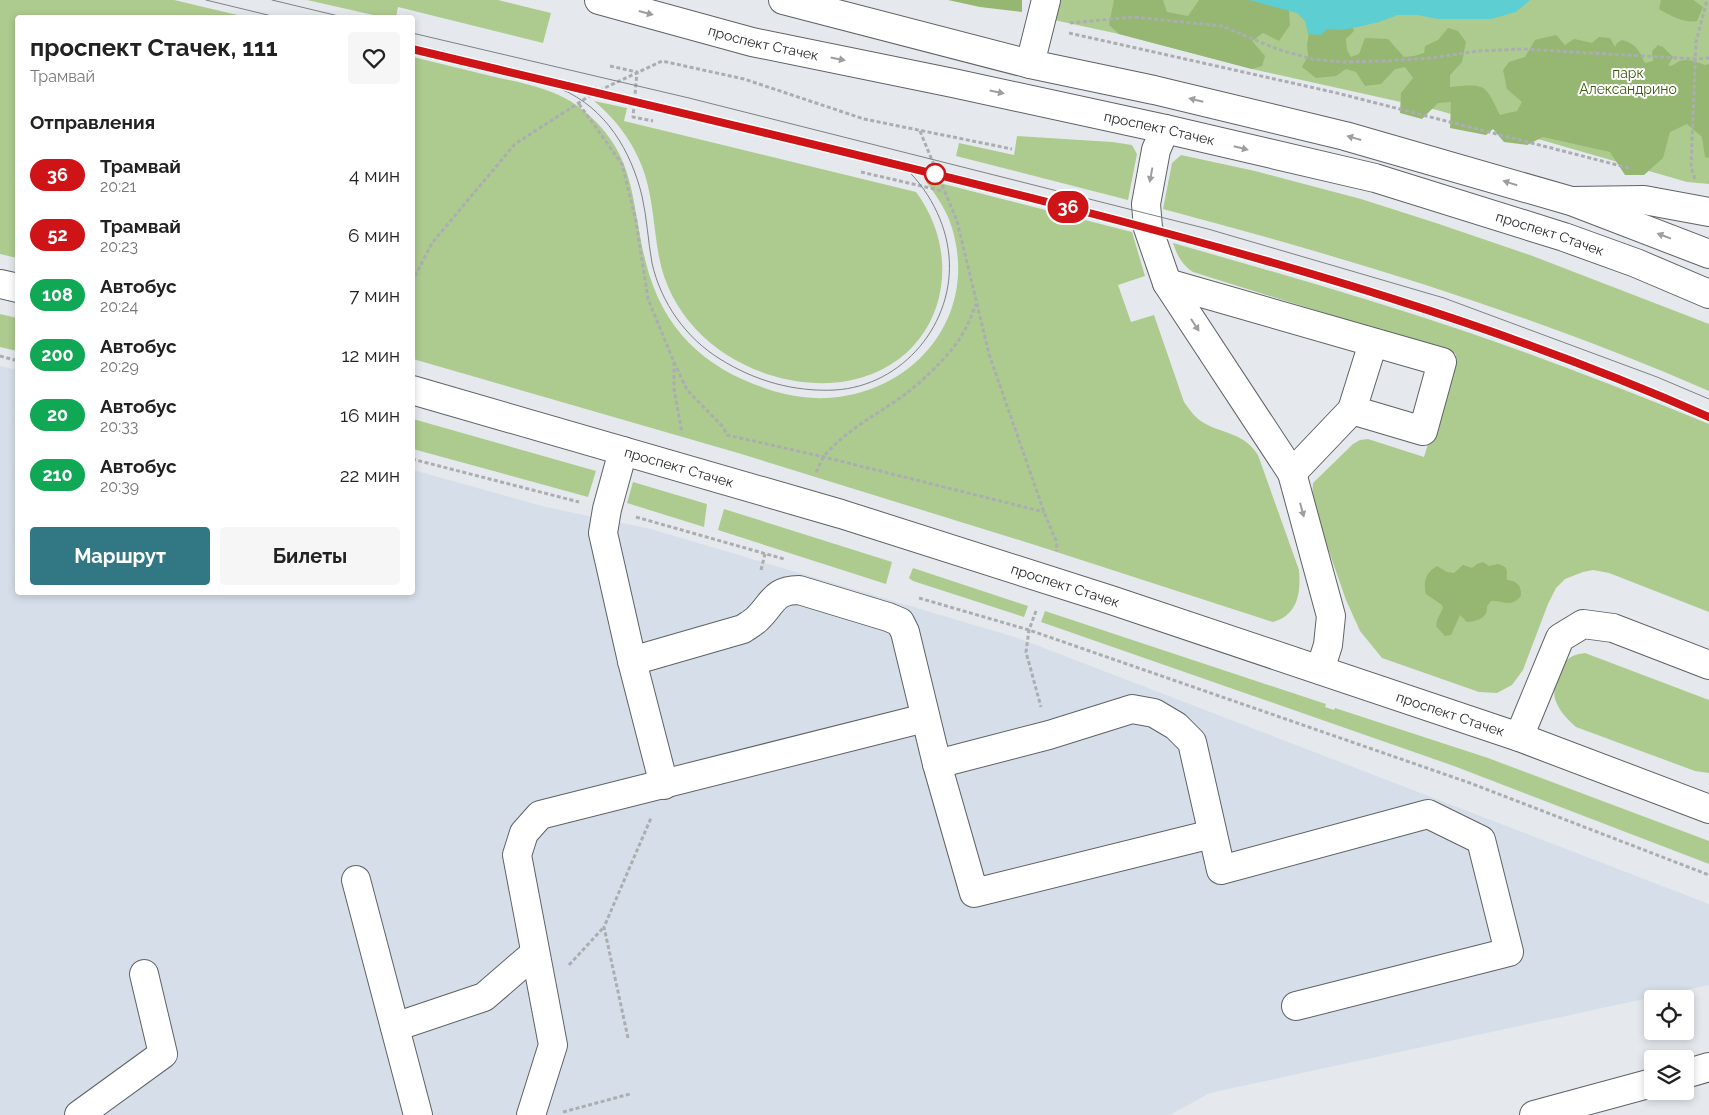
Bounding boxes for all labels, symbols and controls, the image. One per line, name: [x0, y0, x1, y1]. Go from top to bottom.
one-way arrow: [639, 9, 654, 17]
street label: проспект Стачек: [706, 22, 820, 63]
button: heart: [348, 32, 400, 84]
text: проспект Стачек, 111: [30, 33, 278, 62]
one-way arrow: [831, 56, 847, 64]
park label: парк Александрино: [1579, 65, 1677, 97]
text: Трамвай: [30, 67, 95, 86]
one-way arrow: [990, 88, 1005, 96]
one-way arrow: [1189, 96, 1204, 104]
street label: проспект Стачек: [1103, 108, 1216, 148]
text: Отправления: [30, 111, 155, 133]
one-way arrow: [1346, 134, 1361, 142]
one-way arrow: [1234, 144, 1249, 152]
text: Трамвай: [100, 155, 181, 177]
unlabelled marker: [924, 163, 946, 185]
text: 36: [47, 164, 68, 185]
text: 4 мин: [349, 164, 400, 186]
one-way arrow: [1147, 168, 1155, 184]
text: 20:21: [100, 177, 136, 196]
one-way arrow: [1503, 178, 1518, 186]
line badge: 36: [1046, 191, 1090, 223]
text: 36: [1058, 196, 1078, 217]
street label: проспект Стачек: [1494, 208, 1606, 259]
text: Трамвай: [100, 215, 181, 237]
text: 52: [47, 224, 68, 245]
text: 6 мин: [348, 224, 400, 246]
one-way arrow: [1657, 231, 1671, 239]
text: 20:23: [100, 237, 138, 256]
text: Автобус: [100, 275, 177, 297]
text: 108: [42, 284, 73, 305]
text: 7 мин: [349, 284, 400, 306]
text: 20:24: [100, 297, 138, 316]
one-way arrow: [1190, 319, 1200, 332]
text: Автобус: [100, 335, 177, 357]
text: 200: [41, 344, 74, 365]
text: 12 мин: [341, 344, 400, 366]
text: 20:29: [100, 357, 139, 376]
text: Автобус: [100, 395, 177, 417]
text: 20: [47, 404, 68, 425]
text: 16 мин: [340, 404, 400, 426]
text: 20:33: [100, 417, 138, 436]
street label: проспект Стачек: [623, 444, 736, 491]
text: Автобус: [100, 455, 177, 477]
text: 210: [42, 464, 73, 485]
text: 22 мин: [340, 464, 400, 486]
text: 20:39: [100, 477, 139, 496]
one-way arrow: [1298, 502, 1306, 518]
button: Маршрут: [30, 527, 210, 585]
button: Билеты: [220, 527, 400, 585]
street label: проспект Стачек: [1009, 561, 1122, 610]
street label: проспект Стачек: [1394, 688, 1507, 740]
map controls: [1644, 990, 1694, 1100]
button: locate: [1644, 990, 1694, 1040]
button: layers: [1644, 1050, 1694, 1100]

